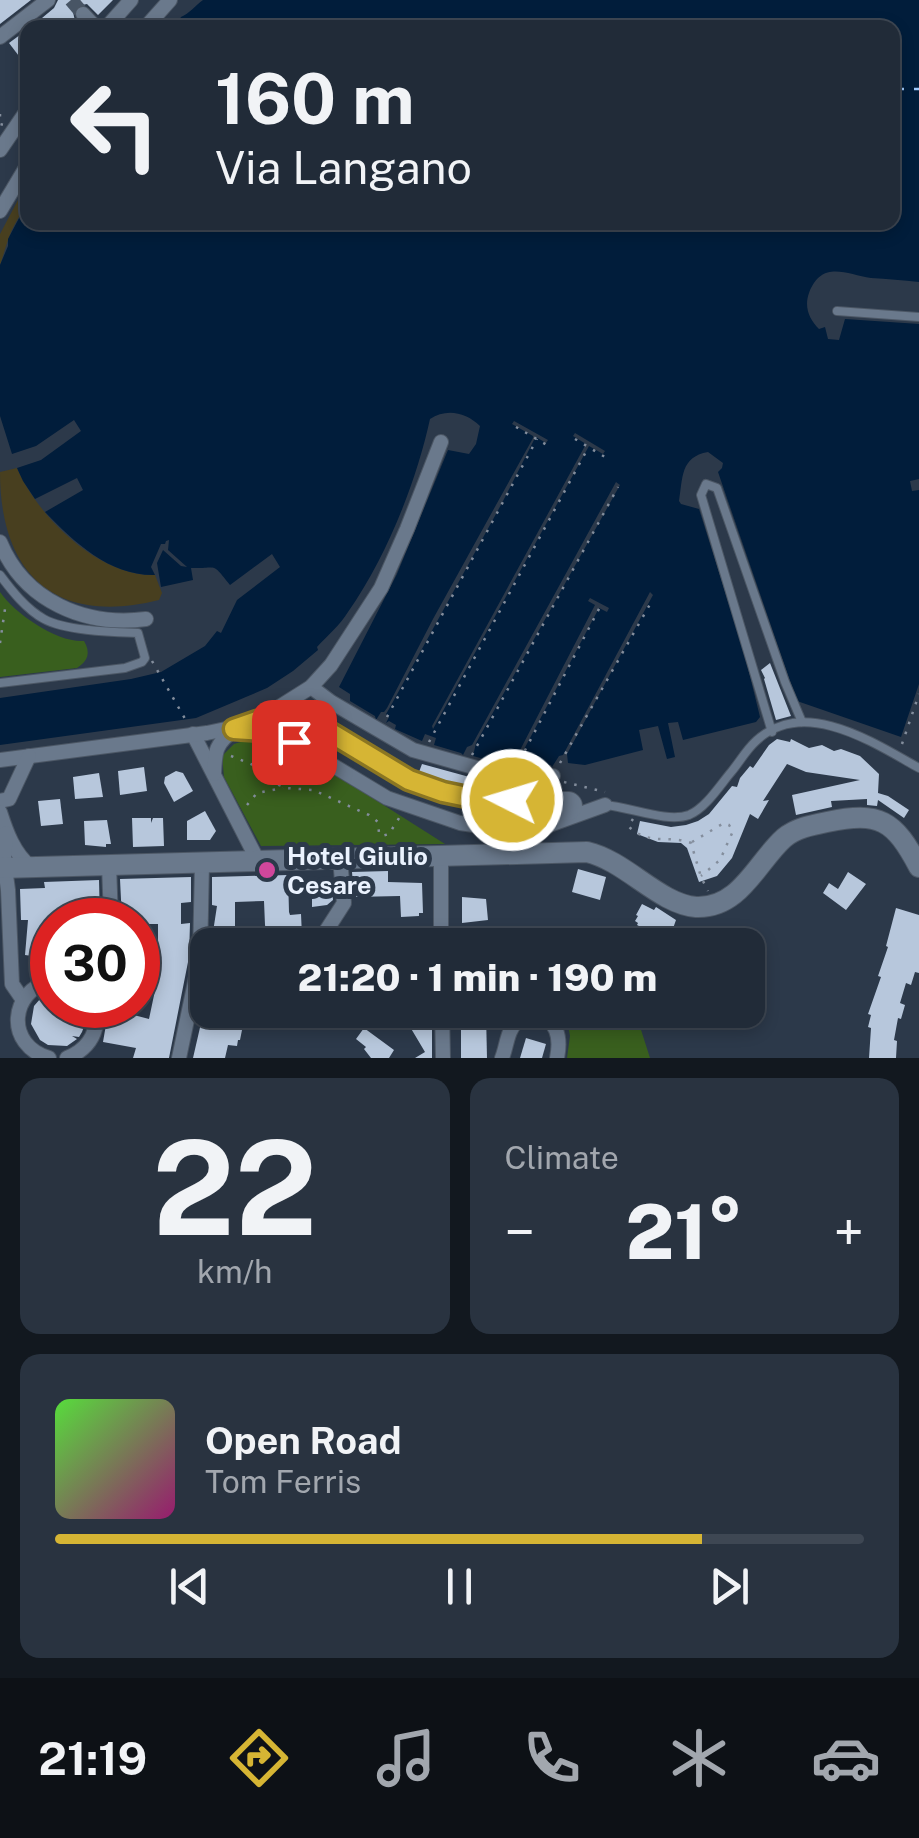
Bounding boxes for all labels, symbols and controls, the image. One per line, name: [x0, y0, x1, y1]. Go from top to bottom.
text: 160 m: [215, 57, 415, 140]
icon: left: [50, 60, 180, 190]
text: Via Langano: [215, 141, 472, 194]
pin: [252, 700, 337, 785]
icon: arrive: [267, 715, 322, 770]
position arrow: [460, 748, 564, 852]
place label: Hotel Giulio Cesare: [287, 841, 428, 900]
marker: Hotel Giulio Cesare: [256, 859, 278, 881]
speed limit sign: 30: [30, 898, 160, 1028]
text: 21:20 · 1 min · 190 m: [298, 955, 657, 1000]
text: 22: [152, 1112, 317, 1264]
text: Climate: [505, 1139, 619, 1176]
text: 21°: [625, 1188, 743, 1276]
text: −: [505, 1200, 535, 1264]
text: +: [834, 1200, 864, 1264]
text: km/h: [197, 1253, 272, 1290]
text: Open Road: [205, 1418, 402, 1463]
text: Tom Ferris: [205, 1463, 361, 1500]
icon: previous: [162, 1559, 217, 1614]
icon: pause: [432, 1559, 487, 1614]
icon: next: [702, 1559, 757, 1614]
icon: directions: [224, 1723, 294, 1793]
icon: music: [371, 1723, 441, 1793]
icon: phone: [517, 1723, 587, 1793]
icon: climate: [664, 1723, 734, 1793]
icon: car: [811, 1723, 881, 1793]
text: 21:19: [38, 1732, 147, 1785]

